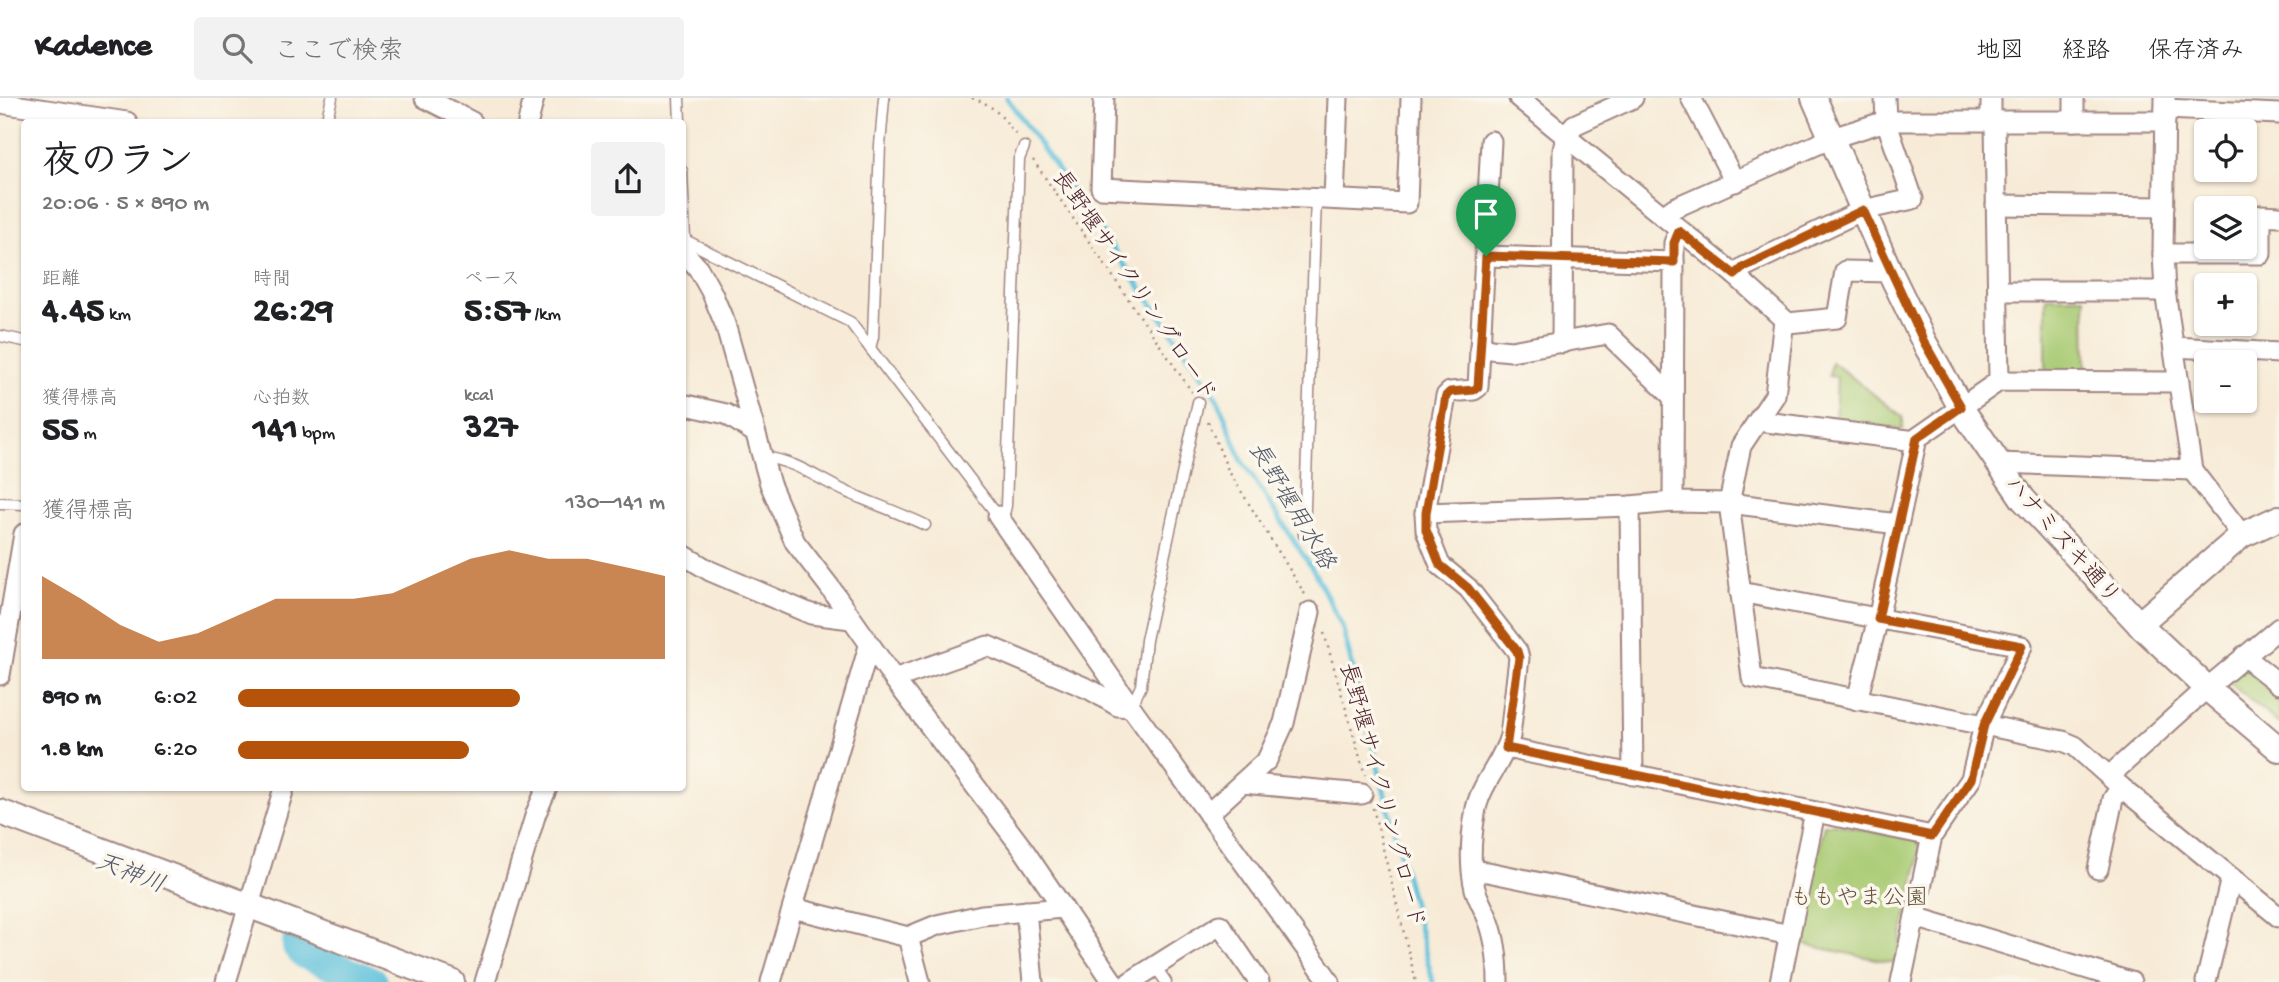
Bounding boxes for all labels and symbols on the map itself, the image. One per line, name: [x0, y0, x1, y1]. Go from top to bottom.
street label: 長野堰サイクリングロード: [1045, 165, 1222, 408]
pin: [1456, 184, 1516, 256]
water label: 長野堰用水路: [1240, 437, 1341, 578]
street label: ハナミズキ通り: [1998, 471, 2125, 611]
street label: 長野堰サイクリングロード: [1332, 660, 1430, 932]
water label: 天神川: [91, 848, 169, 902]
park label: ももやま公園: [1790, 886, 1928, 913]

